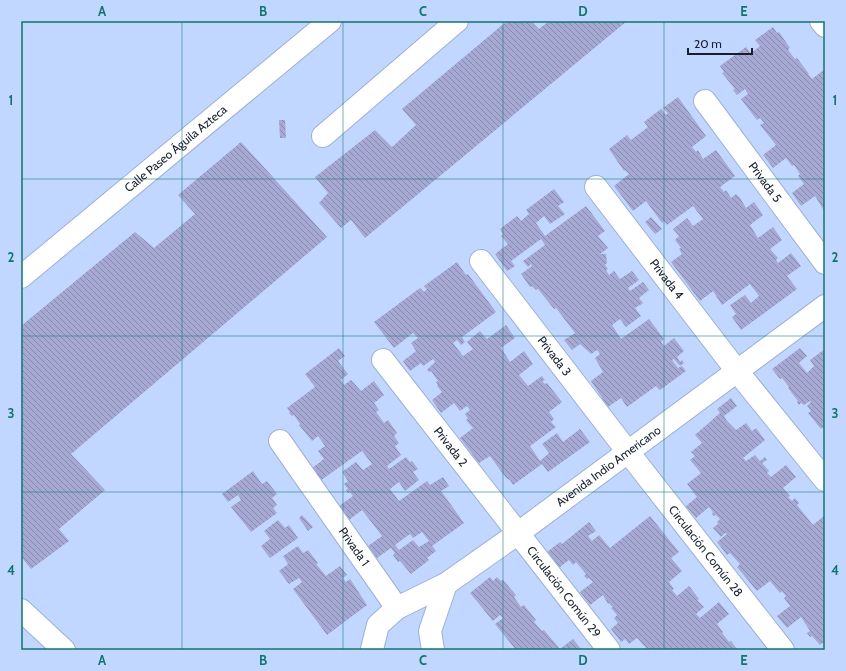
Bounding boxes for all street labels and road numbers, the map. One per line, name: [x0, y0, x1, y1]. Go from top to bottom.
street label: Calle Paseo Águila Azteca: [121, 101, 230, 195]
street label: Privada 5: [746, 159, 785, 205]
street label: Privada 4: [647, 256, 687, 302]
street label: Privada 3: [534, 333, 575, 379]
street label: Avenida Indio Americano: [553, 422, 664, 509]
street label: Privada 2: [431, 424, 471, 469]
street label: Circulación Común 28: [666, 502, 746, 600]
street label: Privada 1: [336, 524, 373, 569]
street label: Circulación Común 29: [524, 543, 604, 640]

